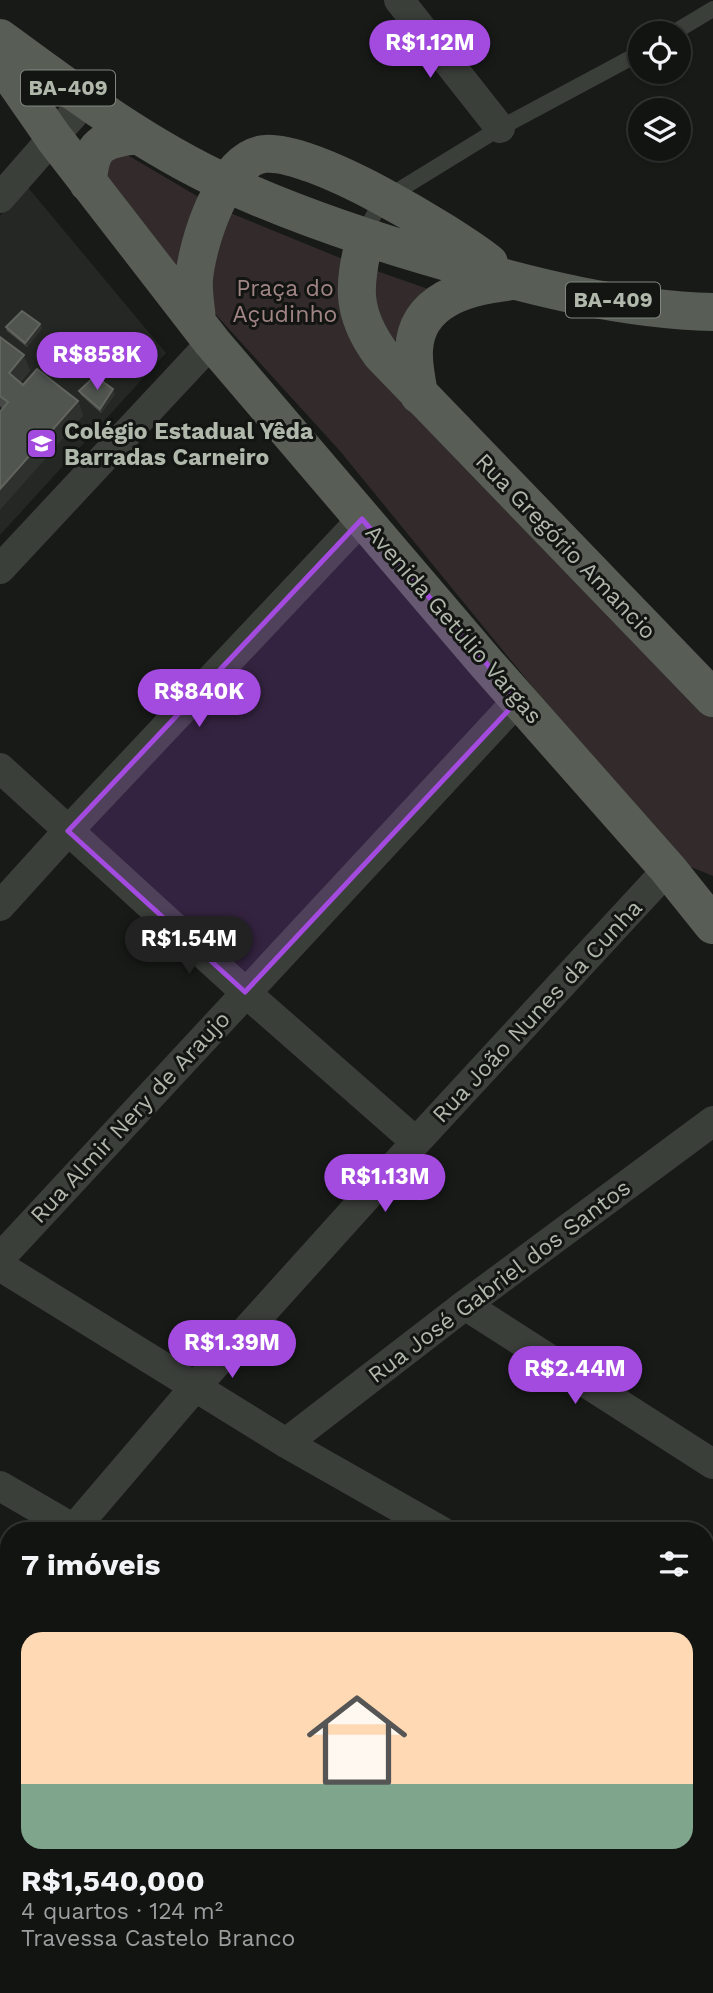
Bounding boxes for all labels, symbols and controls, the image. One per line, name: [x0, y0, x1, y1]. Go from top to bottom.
pin: R$1.12M: [365, 20, 495, 80]
map controls: [628, 21, 691, 161]
button: locate: [628, 21, 691, 84]
text: R$1.12M: [385, 29, 475, 56]
road number: BA-409: [21, 70, 115, 106]
button: layers: [628, 98, 691, 161]
park label: Praça do Açudinho: [233, 275, 337, 328]
road number: BA-409: [566, 282, 660, 318]
pin: R$858K: [40, 332, 154, 392]
text: R$858K: [53, 341, 141, 368]
place label: Colégio Estadual Yêda Barradas Carneiro: [64, 418, 314, 471]
school or university icon: Colégio Estadual Yêda Barradas Carneiro: [24, 427, 58, 461]
street label: Rua Gregório Amancio: [470, 448, 661, 645]
street label: Avenida Getúlio Vargas: [360, 519, 547, 729]
pin: R$840K: [142, 670, 256, 729]
text: R$840K: [154, 678, 244, 705]
street label: Rua João Nunes da Cunha: [427, 894, 648, 1128]
pin: R$1.54M: [124, 916, 254, 976]
text: R$1.54M: [141, 925, 237, 952]
street label: Rua Almir Nery de Araujo: [25, 1006, 236, 1229]
pin: R$1.13M: [320, 1154, 450, 1214]
text: R$1.13M: [340, 1163, 430, 1190]
street label: Rua José Gabriel dos Santos: [363, 1174, 636, 1389]
pin: R$1.39M: [167, 1320, 297, 1380]
text: R$1.39M: [184, 1329, 280, 1356]
pin: R$2.44M: [510, 1346, 640, 1406]
text: R$2.44M: [524, 1355, 626, 1382]
icon: filters: [655, 1545, 693, 1583]
text: 7 imóveis: [21, 1547, 160, 1582]
icon: home: [294, 1677, 420, 1803]
text: R$1,540,000: [21, 1863, 205, 1898]
text: 4 quartos · 124 m²: [21, 1898, 223, 1925]
text: Travessa Castelo Branco: [21, 1925, 295, 1952]

